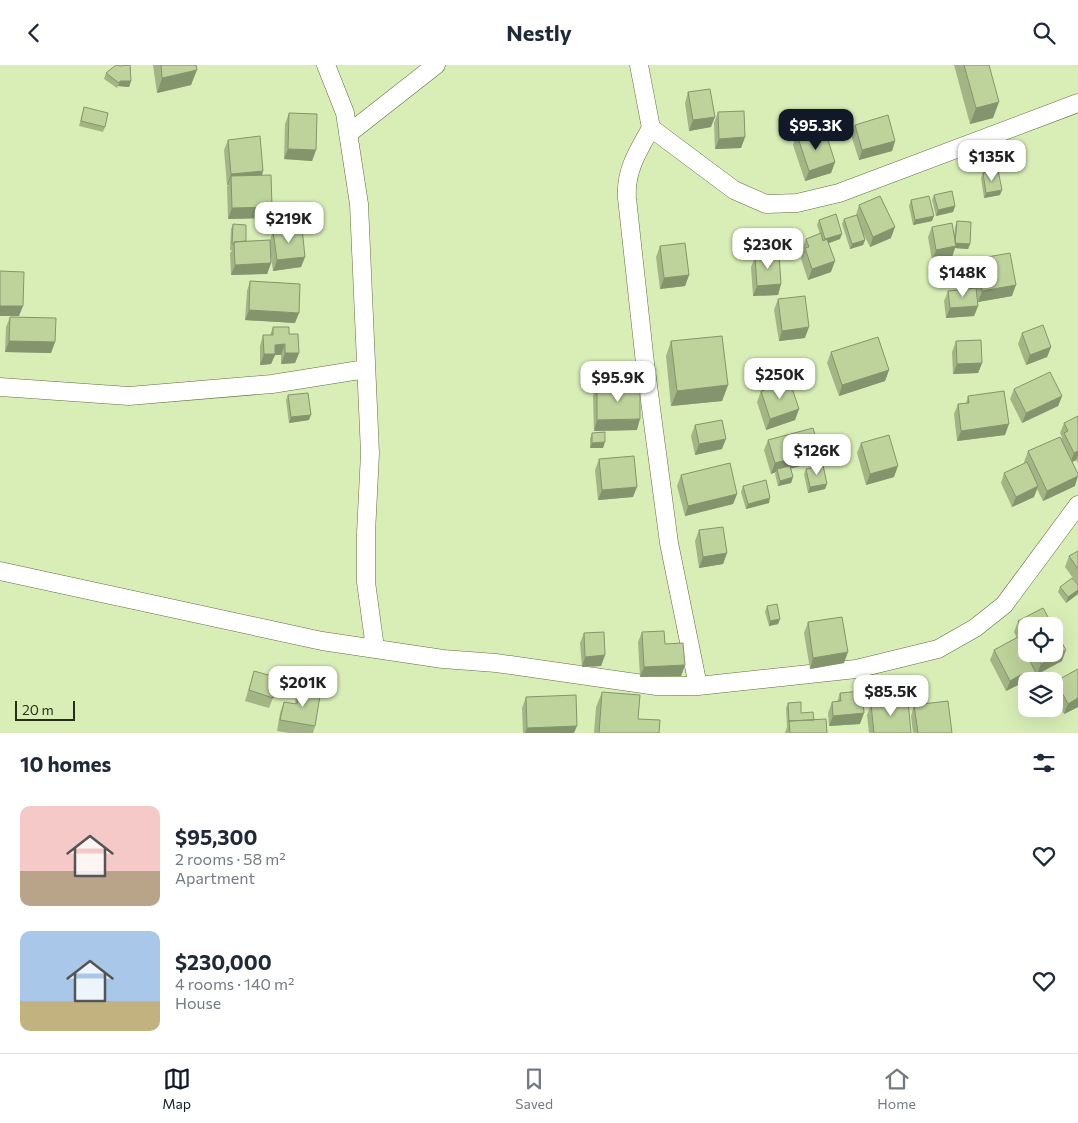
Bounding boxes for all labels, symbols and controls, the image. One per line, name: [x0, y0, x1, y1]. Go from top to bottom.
icon: back: [20, 19, 48, 47]
text: Nestly: [506, 19, 572, 46]
icon: search: [1030, 19, 1058, 47]
pin: $95.3K: [775, 109, 857, 151]
text: $95.3K: [790, 115, 842, 134]
pin: $135K: [957, 139, 1027, 182]
text: $135K: [969, 146, 1015, 165]
pin: $219K: [254, 201, 324, 244]
text: $219K: [266, 208, 312, 227]
pin: $230K: [733, 227, 803, 270]
text: $230K: [743, 234, 793, 253]
pin: $148K: [928, 255, 998, 298]
text: $148K: [939, 262, 987, 281]
pin: $250K: [745, 357, 815, 400]
pin: $95.9K: [577, 361, 659, 403]
text: $250K: [755, 364, 805, 383]
text: $95.9K: [591, 367, 645, 386]
pin: $126K: [782, 433, 852, 476]
text: $126K: [794, 440, 840, 459]
map controls: [1018, 617, 1063, 717]
button: locate: [1018, 617, 1063, 662]
pin: $201K: [268, 665, 338, 708]
text: $201K: [279, 672, 327, 691]
button: layers: [1018, 672, 1063, 717]
pin: $85.5K: [850, 675, 932, 717]
text: $85.5K: [865, 681, 917, 700]
scale bar: [15, 698, 75, 721]
text: 20 m: [22, 701, 54, 718]
icon: filters: [1030, 749, 1058, 777]
text: 10 homes: [20, 751, 111, 776]
text: $95,300: [175, 824, 257, 849]
icon: home: [60, 826, 120, 886]
icon: heart: [1030, 842, 1058, 870]
text: 2 rooms · 58 m²: [175, 849, 286, 868]
text: Apartment: [175, 868, 255, 887]
text: $230,000: [175, 949, 272, 974]
icon: home: [60, 951, 120, 1011]
icon: heart: [1030, 967, 1058, 995]
text: 4 rooms · 140 m²: [175, 974, 294, 993]
text: House: [175, 993, 221, 1012]
tab: Map: [162, 1065, 191, 1112]
tab: Saved: [515, 1065, 553, 1112]
tab: Home: [877, 1065, 916, 1112]

